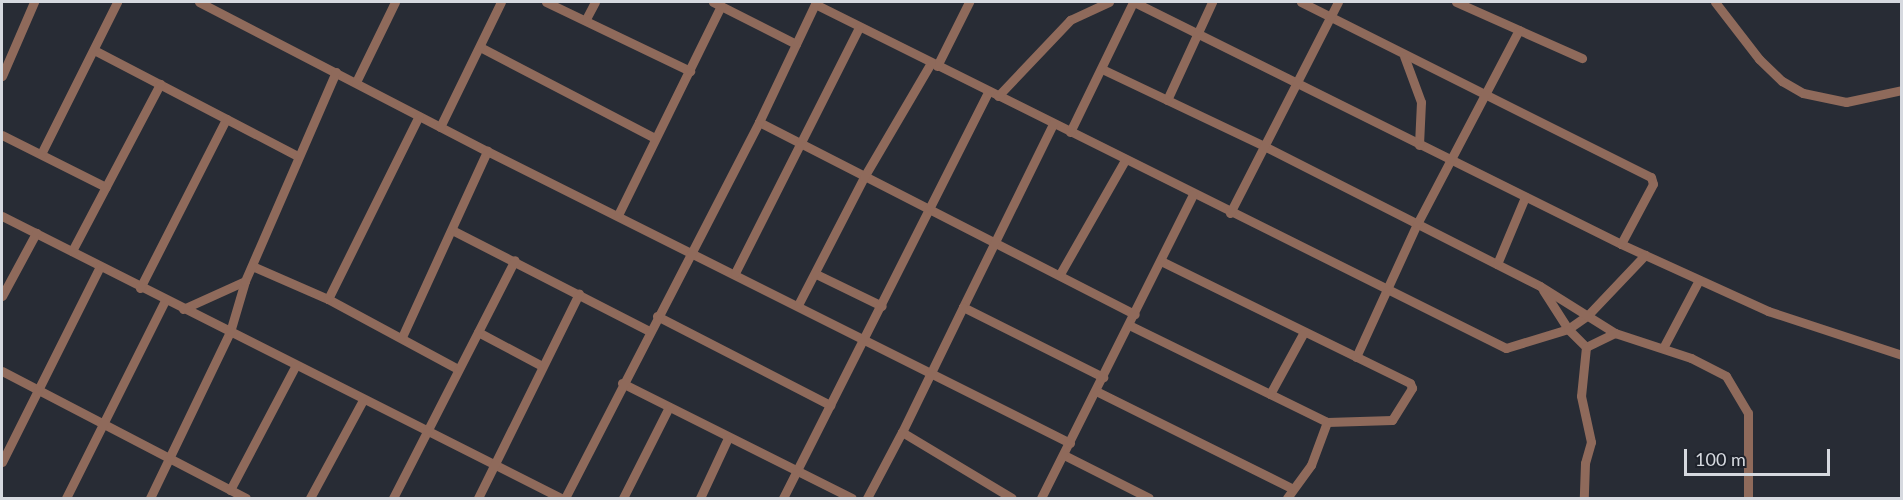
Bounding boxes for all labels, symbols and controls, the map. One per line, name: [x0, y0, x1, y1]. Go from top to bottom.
scale bar: [1687, 437, 1832, 475]
text: 100 m: [1695, 448, 1746, 470]

